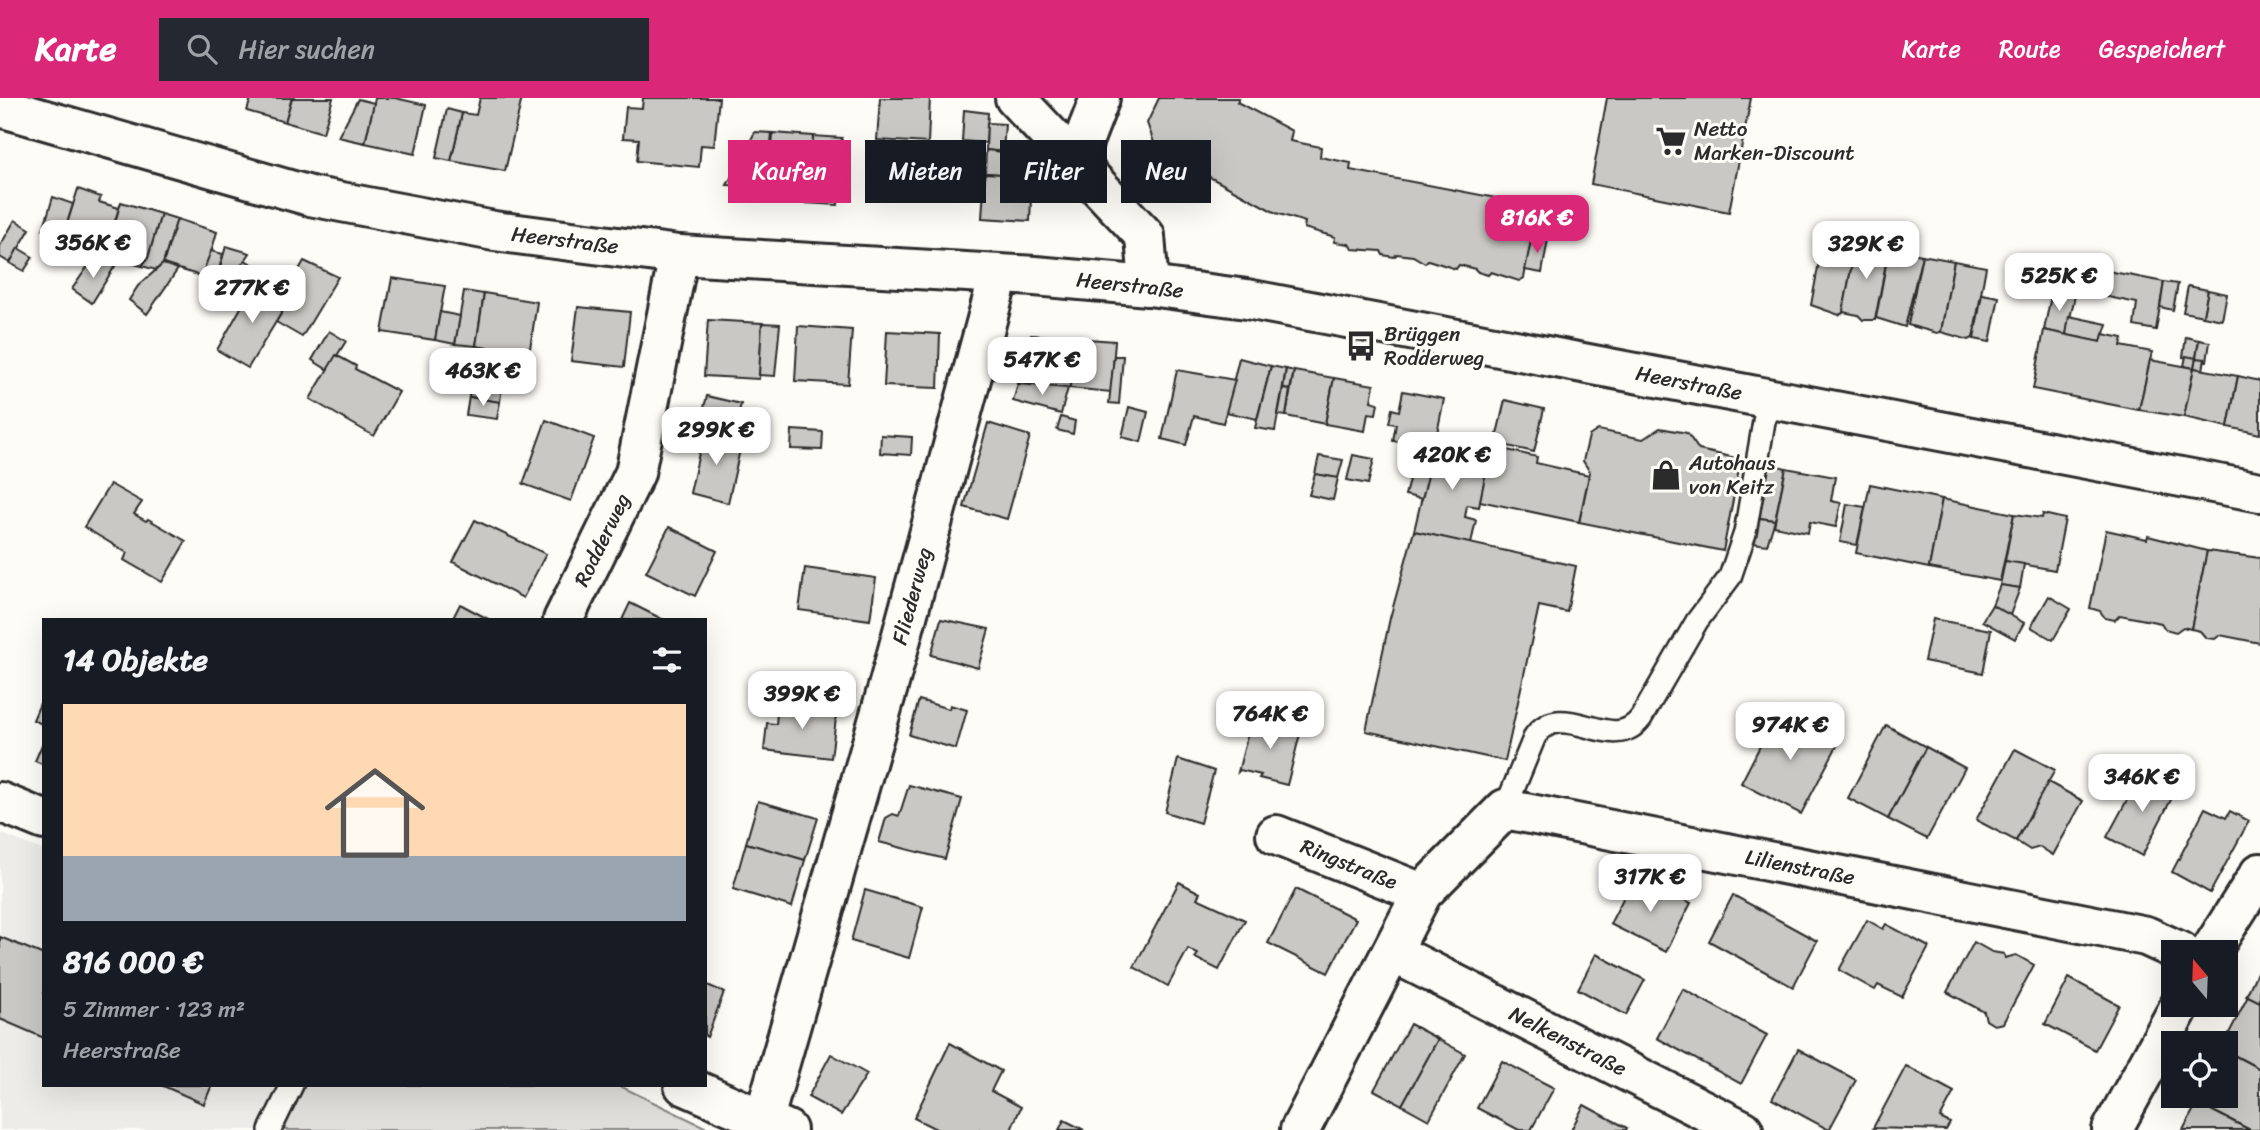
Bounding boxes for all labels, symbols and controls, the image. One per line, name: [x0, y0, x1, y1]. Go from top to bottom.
search box: [159, 18, 649, 81]
text: Karte: [35, 20, 117, 78]
text: Hier suchen: [239, 26, 375, 72]
text: Karte: [1902, 28, 1961, 70]
text: Route: [1999, 28, 2061, 70]
text: Gespeichert: [2099, 28, 2225, 70]
icon: search: [183, 30, 221, 68]
place label: Netto Marken-Discount: [1694, 110, 1854, 172]
supermarket icon: Netto Marken-Discount: [1654, 124, 1688, 158]
chip: Kaufen: [728, 140, 851, 203]
chip: Mieten: [865, 140, 986, 203]
chip: Filter: [1000, 140, 1107, 203]
chip: Neu: [1121, 140, 1211, 203]
pin: 816K €: [1480, 195, 1594, 255]
text: 816K €: [1501, 197, 1573, 238]
street label: Heerstraße: [509, 215, 621, 265]
pin: 356K €: [36, 220, 150, 280]
text: 356K €: [56, 222, 130, 263]
pin: 329K €: [1809, 222, 1923, 281]
text: 329K €: [1828, 223, 1904, 264]
pin: 525K €: [2002, 254, 2116, 313]
text: 525K €: [2021, 255, 2097, 296]
street label: Heerstraße: [1074, 260, 1186, 310]
pin: 277K €: [195, 266, 309, 325]
text: 277K €: [215, 267, 289, 308]
place label: Brüggen Rodderweg: [1384, 315, 1485, 377]
bus stop icon: Brüggen Rodderweg: [1344, 329, 1378, 363]
pin: 547K €: [985, 338, 1099, 397]
text: 547K €: [1004, 339, 1080, 380]
pin: 463K €: [426, 348, 540, 408]
text: 463K €: [445, 350, 521, 391]
street label: Heerstraße: [1633, 354, 1746, 412]
pin: 299K €: [659, 408, 773, 467]
text: 299K €: [678, 409, 754, 450]
pin: 420K €: [1395, 432, 1509, 492]
text: 420K €: [1413, 434, 1491, 475]
place label: Autohaus von Keitz: [1688, 444, 1776, 506]
shop icon: Autohaus von Keitz: [1649, 458, 1683, 492]
street label: Rodderweg: [563, 486, 641, 593]
street label: Fliederweg: [881, 543, 943, 649]
text: 14 Objekte: [63, 633, 208, 687]
icon: filters: [648, 641, 686, 679]
pin: 399K €: [745, 672, 859, 731]
text: 399K €: [764, 673, 840, 714]
pin: 764K €: [1213, 692, 1327, 751]
text: 764K €: [1232, 693, 1308, 734]
pin: 974K €: [1733, 702, 1847, 762]
text: 974K €: [1752, 704, 1828, 745]
icon: home: [312, 750, 438, 876]
pin: 346K €: [2085, 754, 2199, 814]
text: 346K €: [2104, 756, 2180, 797]
street label: Ringstraße: [1295, 827, 1403, 901]
street label: Lilienstraße: [1742, 838, 1858, 896]
pin: 317K €: [1593, 854, 1707, 914]
text: 317K €: [1615, 856, 1685, 897]
text: 816 000 €: [63, 935, 203, 989]
north arrow: [2161, 940, 2238, 1017]
map controls: [2161, 940, 2238, 1108]
text: 5 Zimmer · 123 m²: [63, 989, 245, 1030]
street label: Nelkenstraße: [1502, 995, 1634, 1087]
text: Heerstraße: [63, 1030, 181, 1071]
button: locate: [2161, 1031, 2238, 1108]

